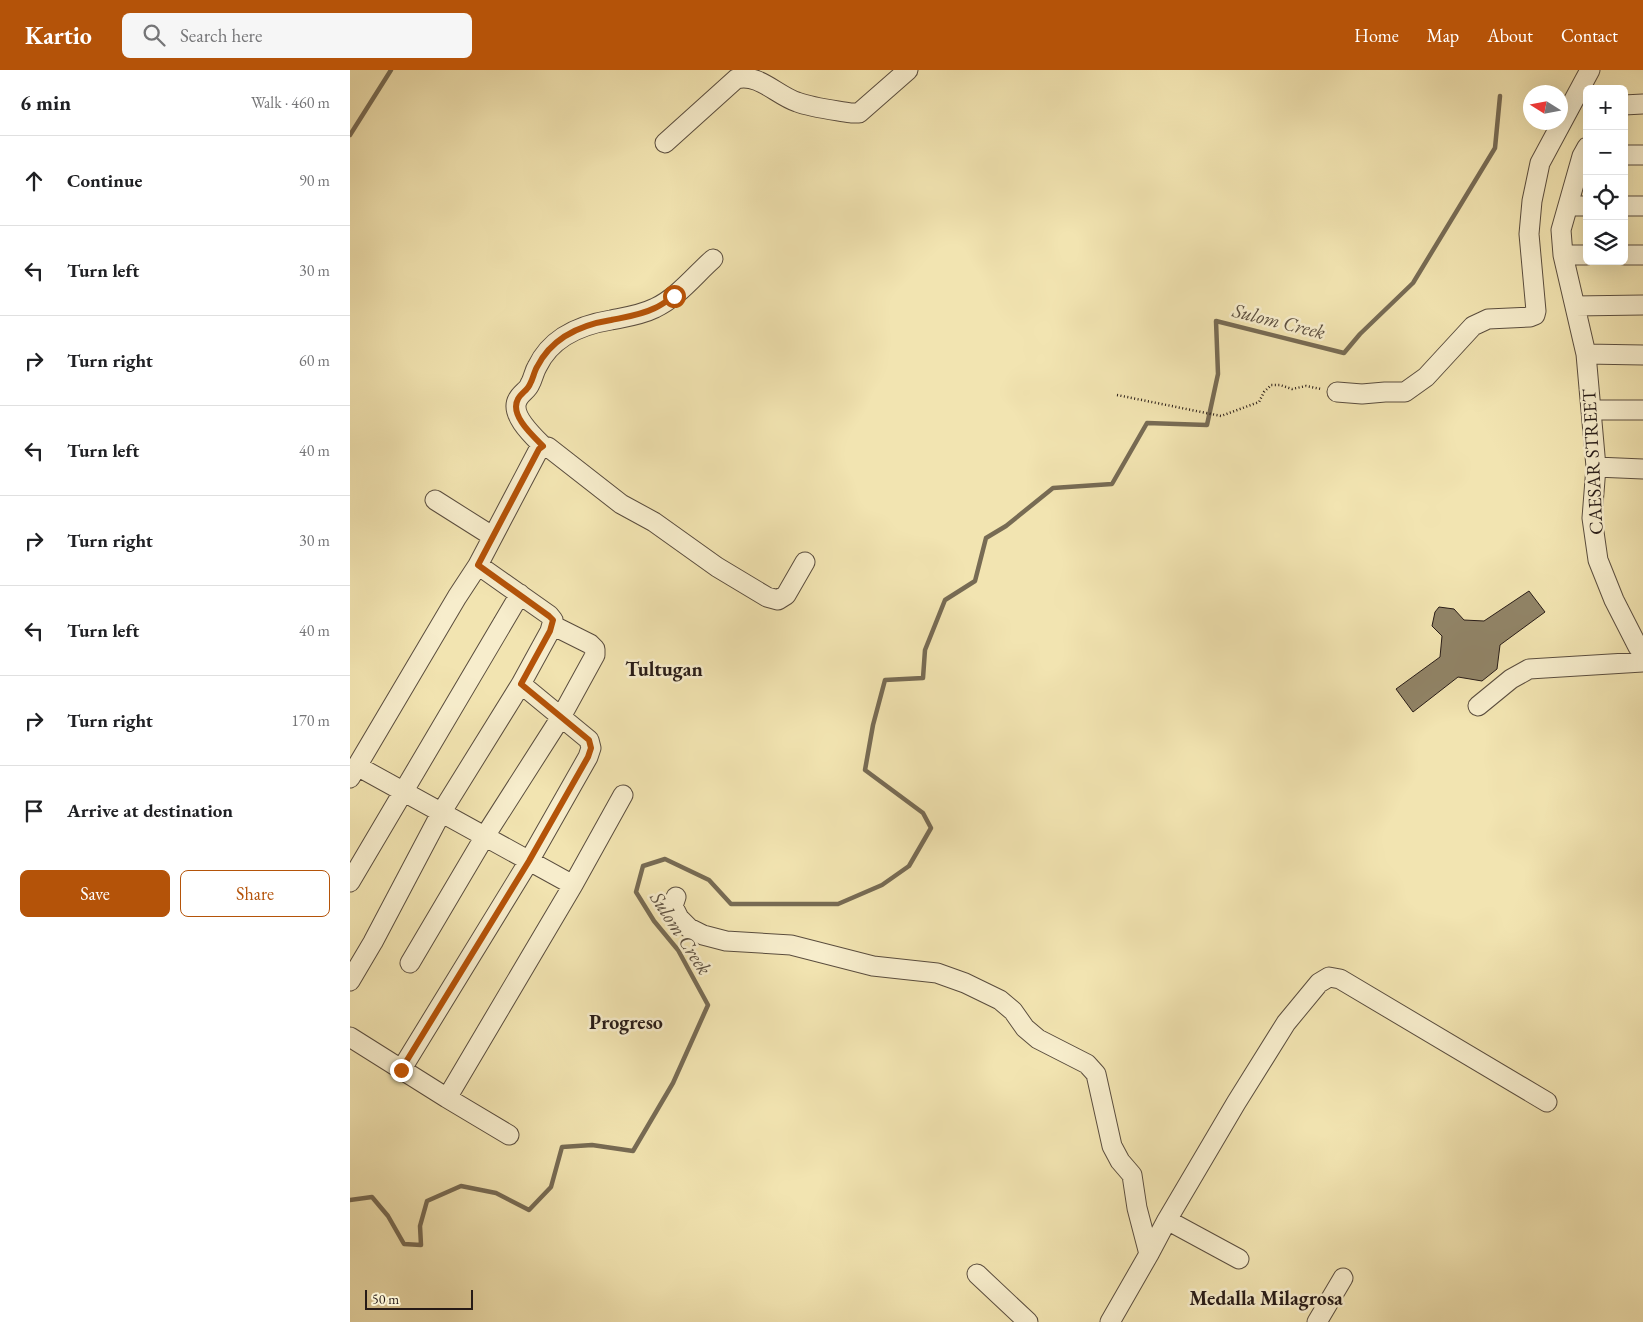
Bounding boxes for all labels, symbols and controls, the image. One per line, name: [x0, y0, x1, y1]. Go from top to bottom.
search box: [122, 13, 472, 58]
text: Kartio: [25, 20, 92, 51]
icon: search: [140, 21, 168, 49]
text: Search here: [180, 23, 262, 48]
text: Home: [1354, 24, 1399, 47]
text: Map: [1427, 24, 1459, 47]
text: About: [1487, 24, 1533, 47]
text: Contact: [1561, 24, 1618, 47]
north arrow: [1523, 85, 1568, 130]
map controls: [1583, 85, 1628, 265]
button: +: [1583, 85, 1628, 130]
text: 6 min: [20, 89, 71, 116]
text: Walk · 460 m: [251, 92, 330, 113]
button: −: [1583, 130, 1628, 175]
icon: ahead: [20, 167, 48, 195]
text: Continue: [67, 168, 142, 193]
text: 90 m: [299, 170, 330, 191]
button: locate: [1583, 175, 1628, 220]
button: layers: [1583, 220, 1628, 265]
icon: left: [20, 257, 48, 285]
text: Turn left: [67, 258, 139, 283]
text: 30 m: [299, 260, 330, 281]
route start: [663, 285, 686, 308]
water label: Sulom Creek: [1229, 297, 1328, 345]
icon: right: [20, 347, 48, 375]
text: Turn right: [67, 348, 153, 373]
text: 60 m: [299, 350, 330, 371]
street label: CAESAR STREET: [1576, 388, 1609, 536]
icon: left: [20, 437, 48, 465]
text: Turn left: [67, 438, 139, 463]
text: 40 m: [299, 440, 330, 461]
icon: right: [20, 527, 48, 555]
text: Turn right: [67, 528, 153, 553]
text: 30 m: [299, 530, 330, 551]
icon: left: [20, 617, 48, 645]
text: Turn left: [67, 618, 139, 643]
text: 40 m: [299, 620, 330, 641]
district label: Tultugan: [625, 656, 703, 682]
icon: right: [20, 707, 48, 735]
text: Turn right: [67, 708, 153, 733]
text: 170 m: [291, 710, 330, 731]
icon: arrive: [20, 797, 48, 825]
text: Arrive at destination: [67, 798, 233, 823]
button: Save: [20, 870, 170, 917]
button: Share: [180, 870, 330, 917]
water label: Sulom Creek: [644, 885, 718, 980]
district label: Progreso: [589, 1009, 663, 1035]
route end: [390, 1059, 413, 1082]
district label: Medalla Milagrosa: [1189, 1285, 1343, 1311]
scale bar: [365, 1287, 472, 1310]
text: 50 m: [372, 1290, 399, 1308]

